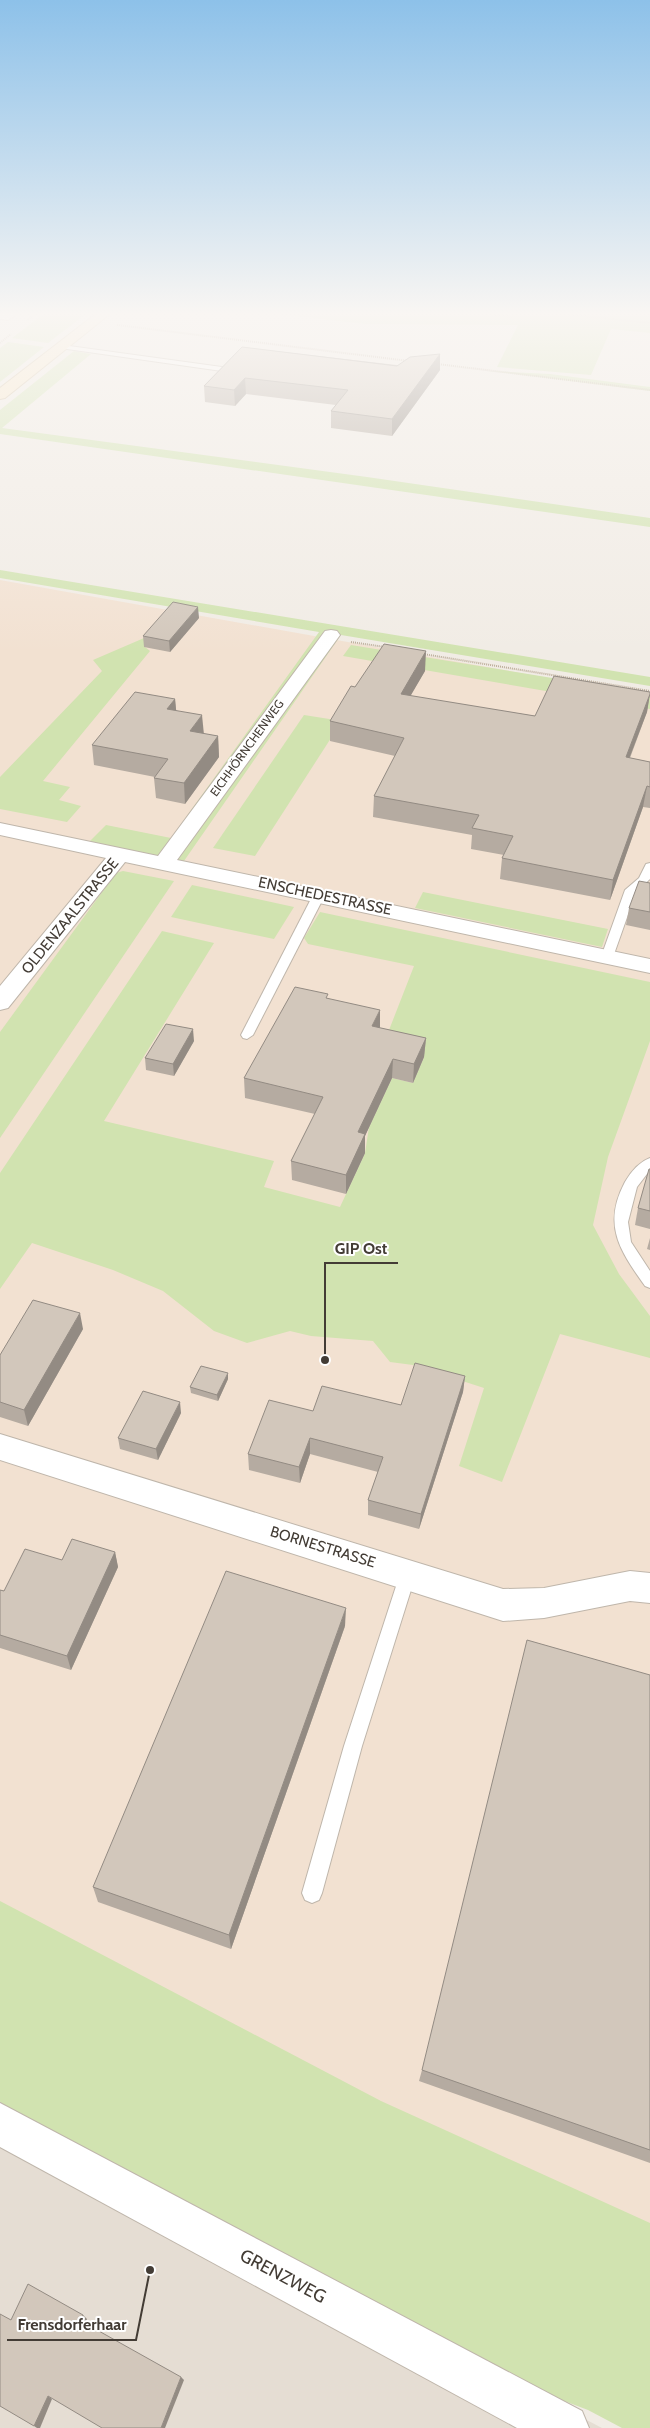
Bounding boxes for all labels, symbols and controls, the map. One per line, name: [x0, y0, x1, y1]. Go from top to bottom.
street label: EICHHÖRNCHENWEG: [206, 696, 287, 799]
street label: OLDENZAALSTRASSE: [18, 854, 122, 978]
street label: ENSCHEDESTRASSE: [257, 873, 393, 919]
callout: GIP Ost: [325, 1232, 398, 1263]
text: GIP Ost: [335, 1239, 388, 1258]
street label: BORNESTRASSE: [268, 1522, 378, 1572]
street label: GRENZWEG: [236, 2244, 330, 2308]
callout: Frensdorferhaar: [7, 2309, 136, 2340]
text: Frensdorferhaar: [17, 2315, 127, 2334]

